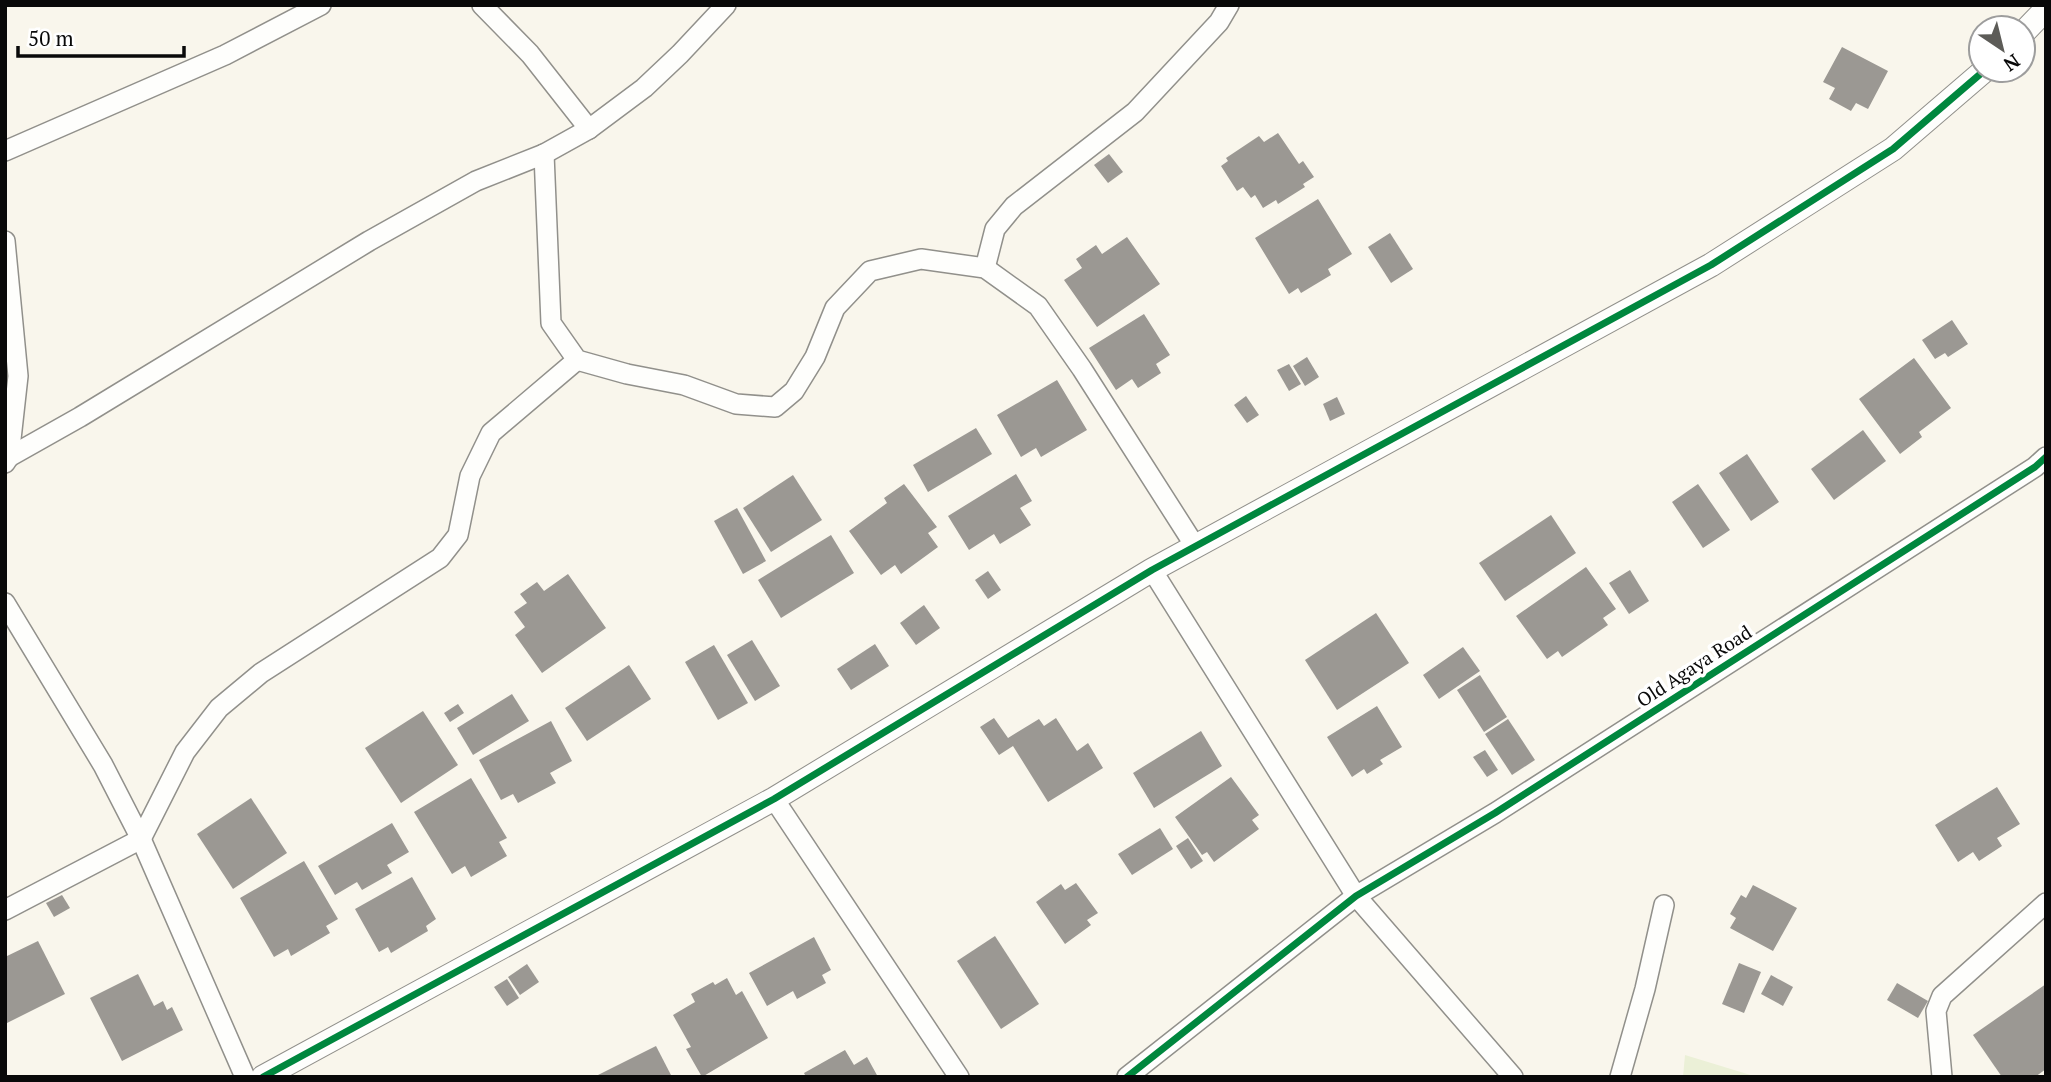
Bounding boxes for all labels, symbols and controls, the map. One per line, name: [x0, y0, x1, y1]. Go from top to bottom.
scale bar: [18, 14, 184, 58]
north arrow: [1967, 14, 2037, 84]
text: 50 m: [28, 24, 74, 52]
text: N: [1998, 49, 2025, 78]
street label: Old Agaya Road: [1631, 619, 1757, 712]

